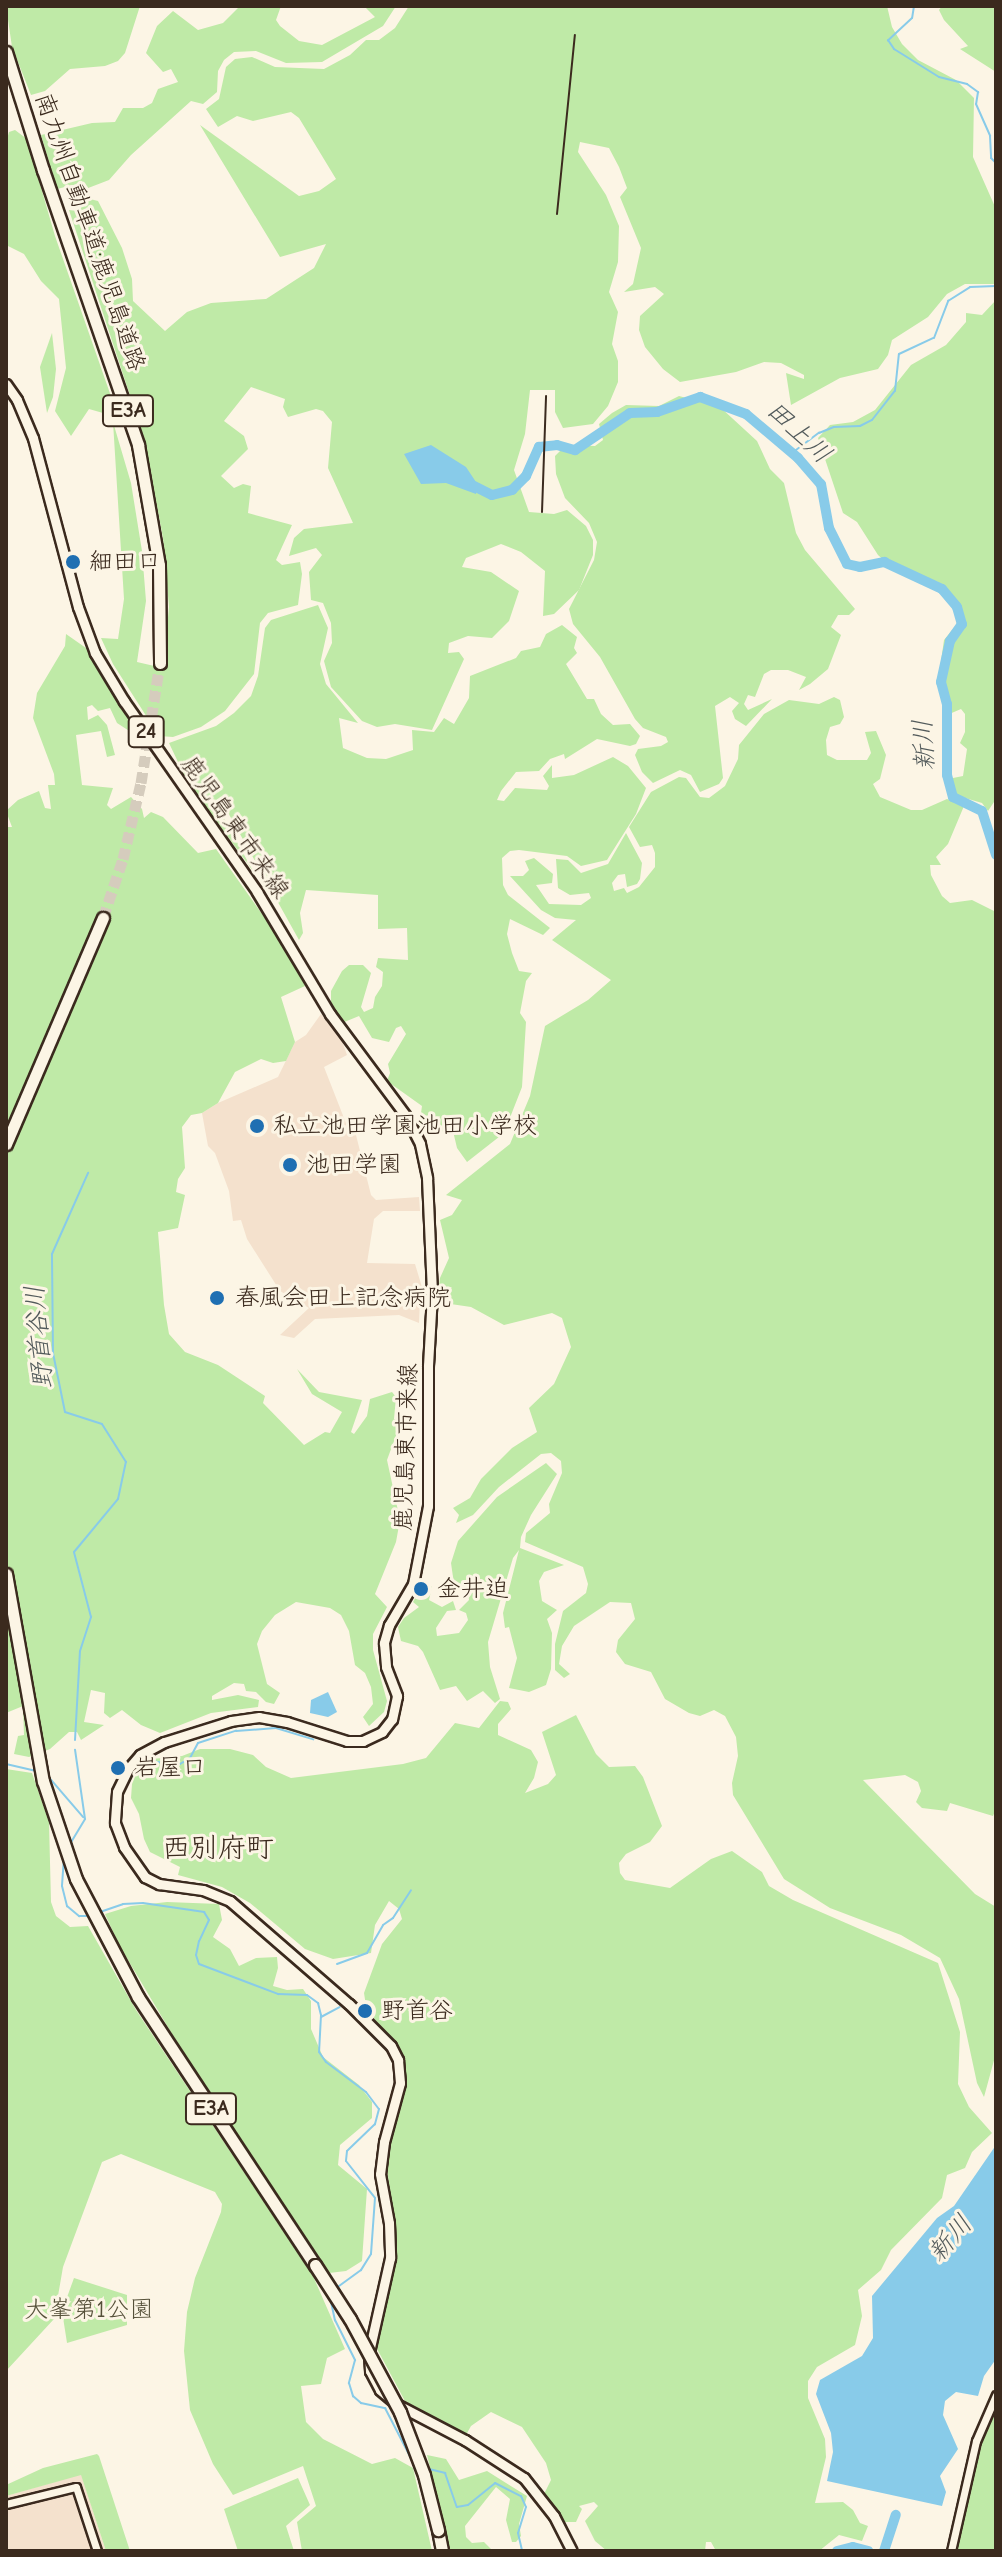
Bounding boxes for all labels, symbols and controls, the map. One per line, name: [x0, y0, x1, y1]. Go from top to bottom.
street label: 南九州自動車道;鹿児島道路: [29, 89, 151, 375]
road number: E3A: [100, 393, 156, 429]
water label: 田上川: [759, 395, 837, 471]
place label: 細田口: [89, 548, 161, 576]
marker: 細田口: [64, 553, 82, 571]
road number: 24: [126, 714, 166, 750]
water label: 新川: [908, 718, 942, 772]
street label: 鹿児島東市来線: [175, 750, 295, 904]
place label: 私立池田学園池田小学校: [273, 1112, 537, 1140]
marker: 私立池田学園池田小学校: [248, 1117, 266, 1135]
place label: 池田学園: [306, 1151, 402, 1179]
marker: 池田学園: [281, 1156, 299, 1174]
water label: 野首谷川: [20, 1284, 60, 1390]
place label: 春風会田上記念病院: [235, 1284, 451, 1312]
marker: 春風会田上記念病院: [206, 1287, 228, 1309]
street label: 鹿児島東市来線: [389, 1363, 423, 1531]
place label: 金井迫: [437, 1575, 509, 1603]
marker: 金井迫: [412, 1580, 430, 1598]
place label: 岩屋口: [134, 1754, 206, 1782]
marker: 岩屋口: [109, 1759, 127, 1777]
district label: 西別府町: [162, 1831, 274, 1865]
place label: 野首谷: [381, 1997, 453, 2025]
marker: 野首谷: [356, 2002, 374, 2020]
road number: E3A: [183, 2091, 239, 2127]
water label: 新川: [922, 2209, 980, 2269]
park label: 大峯第1公園: [24, 2296, 154, 2324]

